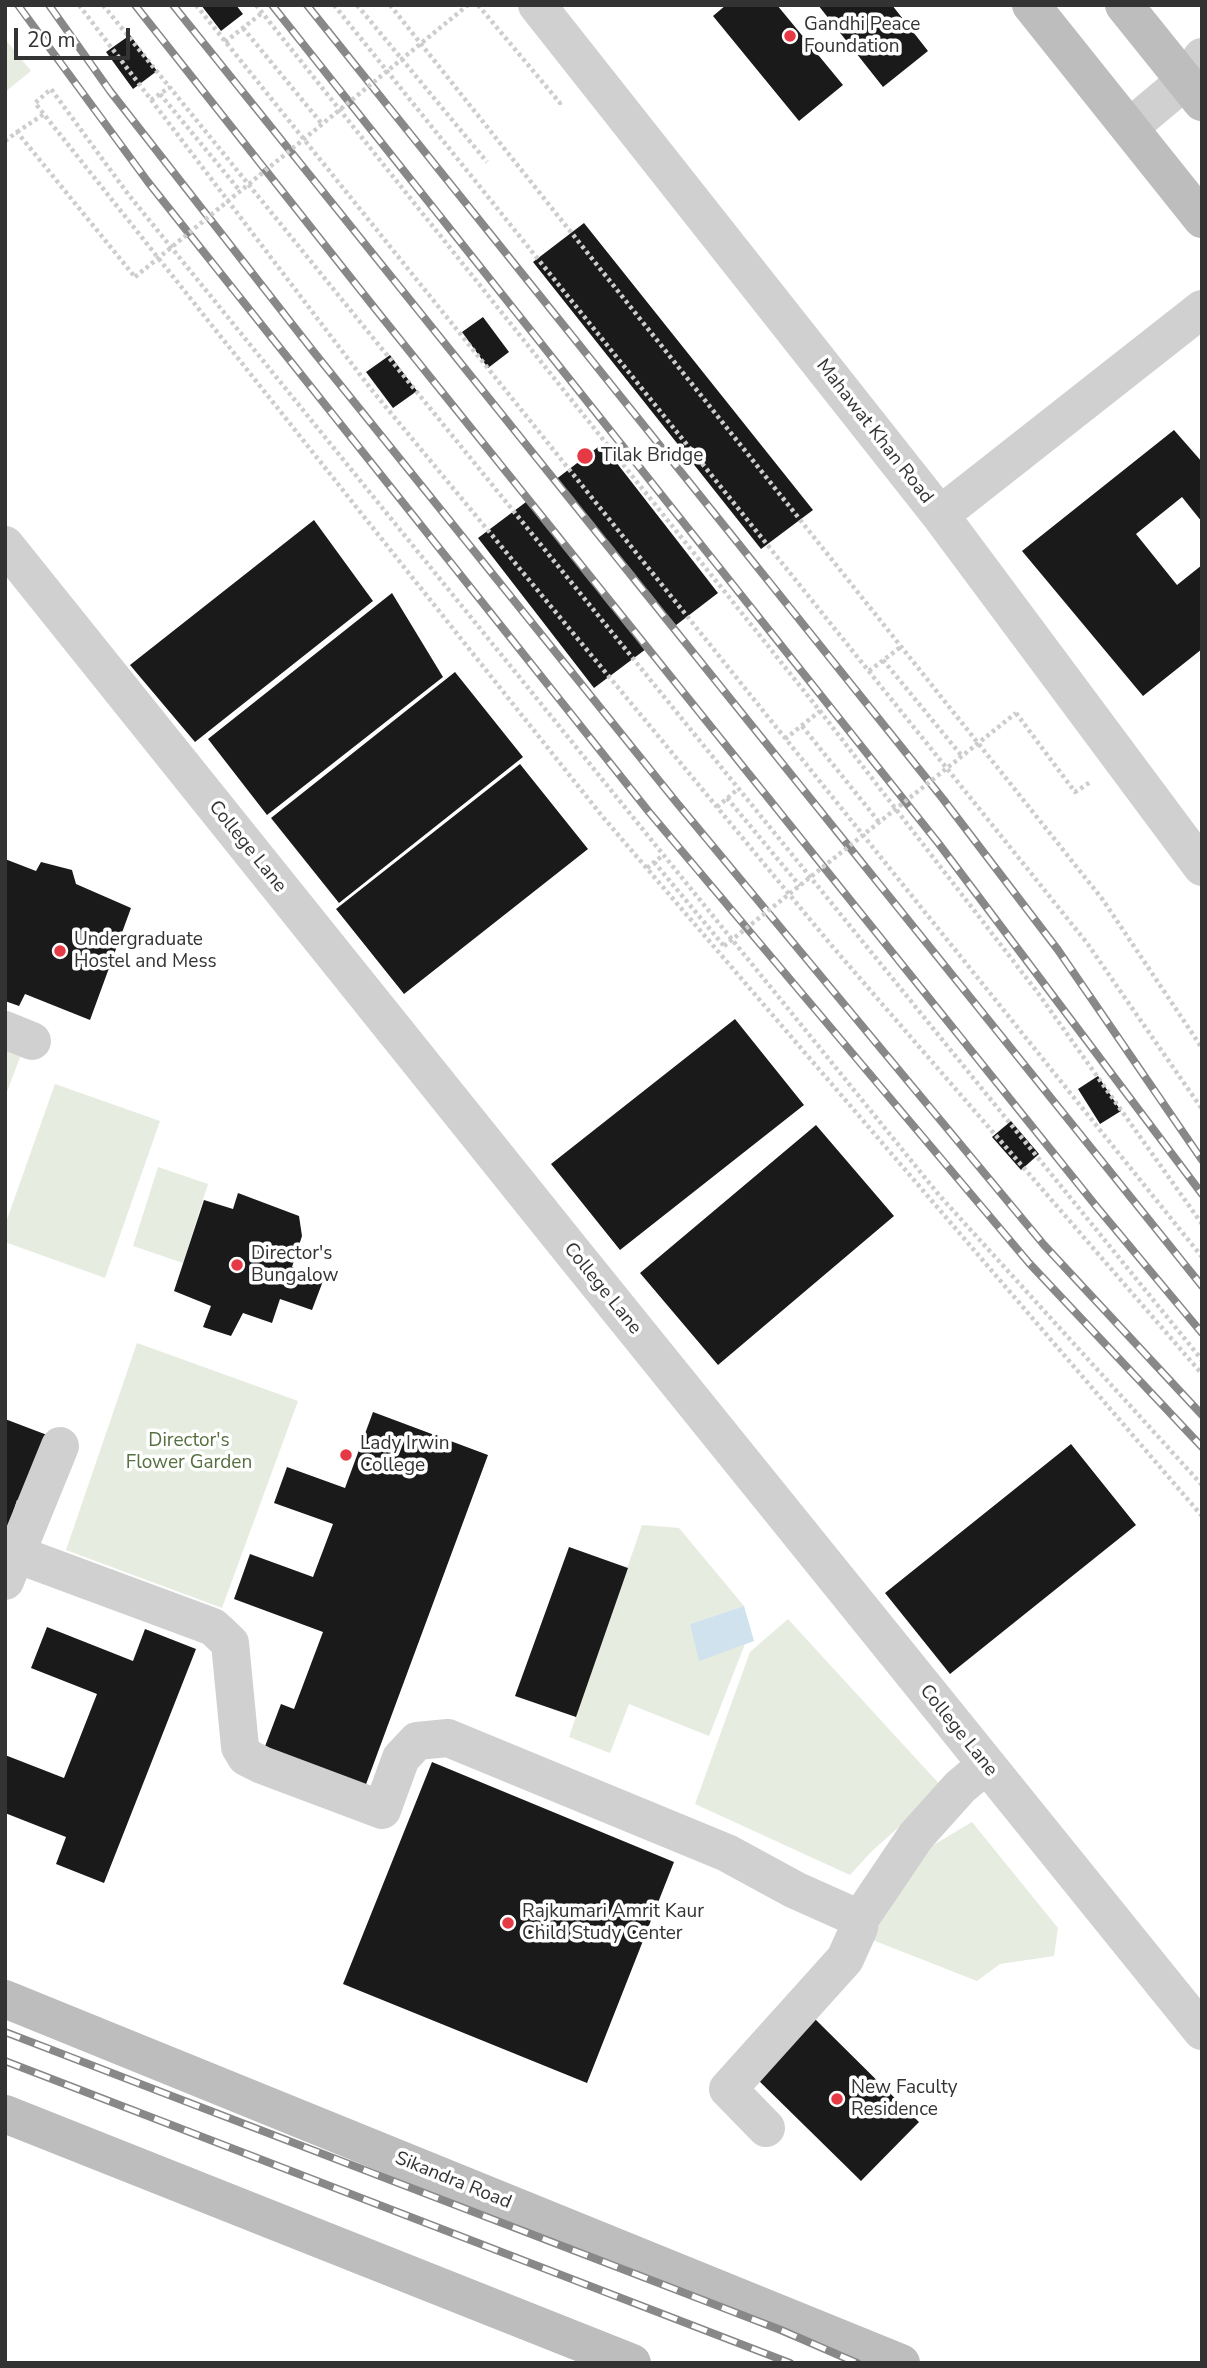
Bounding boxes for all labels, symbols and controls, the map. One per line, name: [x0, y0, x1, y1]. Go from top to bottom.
scale bar: [18, 14, 133, 58]
place label: Gandhi Peace Foundation: [804, 14, 920, 58]
text: 20 m: [27, 26, 76, 54]
marker: Gandhi Peace Foundation: [782, 28, 798, 44]
street label: Mahawat Khan Road: [811, 355, 937, 509]
place label: Tilak Bridge: [601, 445, 703, 467]
marker: Tilak Bridge: [575, 446, 595, 466]
street label: College Lane: [203, 797, 291, 897]
place label: Undergraduate Hostel and Mess: [74, 929, 217, 973]
marker: Undergraduate Hostel and Mess: [52, 943, 68, 959]
street label: College Lane: [558, 1239, 646, 1339]
place label: Director's Bungalow: [251, 1243, 338, 1287]
marker: Director's Bungalow: [229, 1257, 245, 1273]
park label: Director's Flower Garden: [126, 1430, 252, 1474]
place label: Lady Irwin College: [360, 1433, 450, 1477]
marker: Lady Irwin College: [338, 1447, 354, 1463]
street label: College Lane: [914, 1681, 1002, 1781]
place label: Rajkumari Amrit Kaur Child Study Center: [522, 1901, 704, 1945]
marker: Rajkumari Amrit Kaur Child Study Center: [500, 1915, 516, 1931]
place label: New Faculty Residence: [851, 2077, 957, 2121]
marker: New Faculty Residence: [829, 2091, 845, 2107]
street label: Sikandra Road: [392, 2147, 514, 2215]

